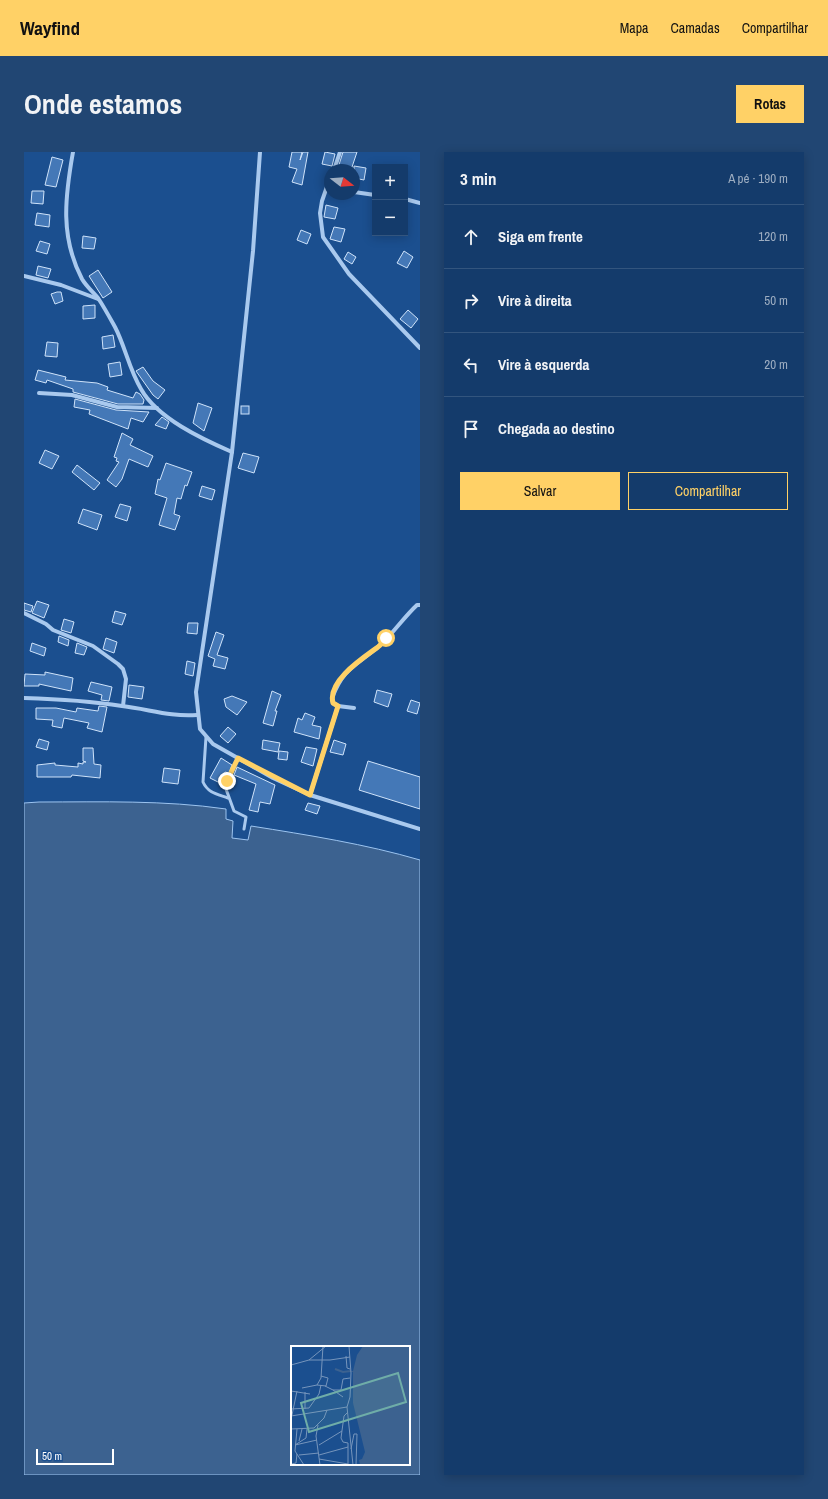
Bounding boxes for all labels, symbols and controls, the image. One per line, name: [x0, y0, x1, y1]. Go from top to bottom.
text: Wayfind: [20, 15, 80, 41]
text: Mapa: [620, 19, 649, 37]
text: Camadas: [671, 19, 720, 37]
text: Compartilhar: [742, 19, 808, 37]
text: Onde estamos: [24, 85, 182, 123]
button: Rotas: [736, 85, 804, 123]
north arrow: [324, 164, 360, 200]
map controls: [372, 164, 408, 236]
button: +: [372, 164, 408, 200]
text: 3 min: [460, 167, 496, 190]
text: A pé · 190 m: [728, 170, 788, 187]
button: −: [372, 200, 408, 236]
icon: ahead: [460, 226, 482, 248]
text: Siga em frente: [498, 226, 583, 247]
text: 120 m: [758, 228, 788, 245]
icon: right: [460, 290, 482, 312]
text: Vire à direita: [498, 290, 572, 311]
text: 50 m: [764, 292, 788, 309]
icon: left: [460, 354, 482, 376]
text: Vire à esquerda: [498, 354, 589, 375]
text: 20 m: [764, 356, 788, 373]
icon: arrive: [460, 418, 482, 440]
text: Chegada ao destino: [498, 418, 615, 439]
button: Salvar: [460, 472, 620, 510]
button: Compartilhar: [628, 472, 788, 510]
route start: [377, 629, 395, 647]
route end: [218, 772, 236, 790]
inset map: [291, 1346, 410, 1465]
scale bar: [36, 1447, 114, 1466]
text: 50 m: [42, 1449, 62, 1463]

